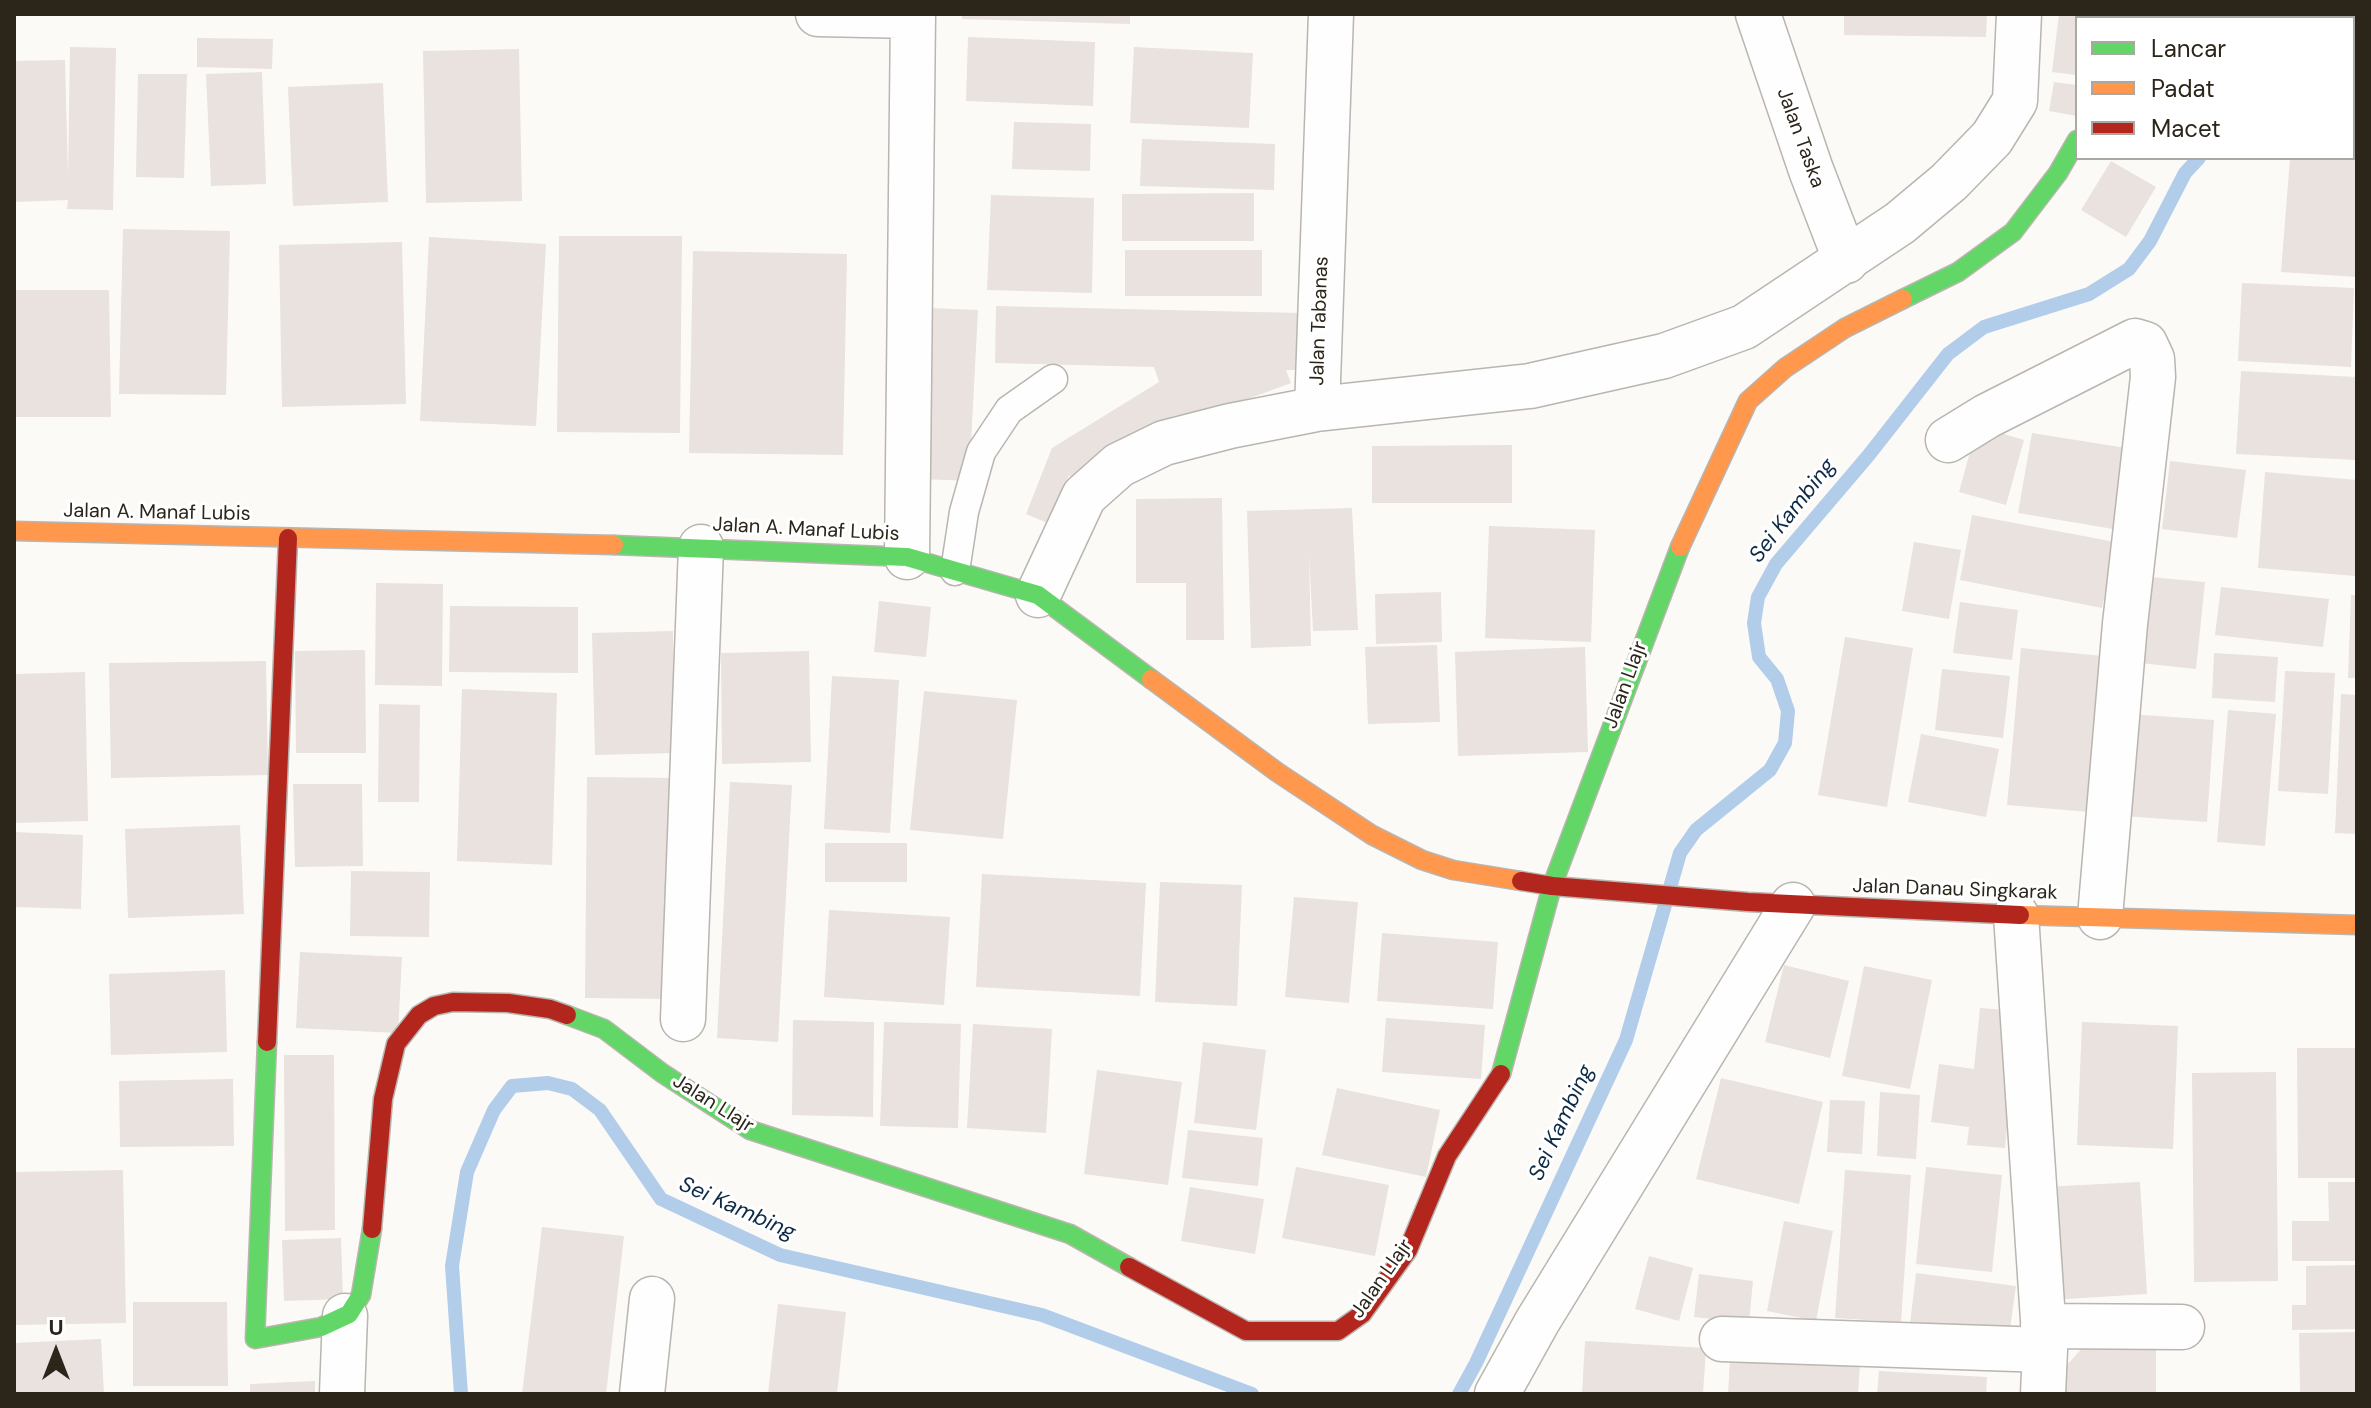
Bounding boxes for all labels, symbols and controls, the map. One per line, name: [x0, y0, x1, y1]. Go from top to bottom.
legend: [2075, 16, 2355, 160]
text: Lancar: [2151, 33, 2226, 64]
text: Padat: [2151, 73, 2215, 104]
street label: Jalan Taska: [1771, 85, 1829, 191]
text: Macet: [2151, 113, 2221, 144]
street label: Jalan Tabanas: [1306, 256, 1334, 386]
water label: Sei Kambing: [1744, 454, 1842, 568]
street label: Jalan A. Manaf Lubis: [63, 499, 251, 527]
street label: Jalan A. Manaf Lubis: [712, 513, 900, 547]
street label: Jalan Llajr: [1599, 638, 1653, 732]
street label: Jalan Danau Singkarak: [1852, 874, 2058, 906]
water label: Sei Kambing: [1524, 1061, 1600, 1185]
street label: Jalan Llajr: [668, 1070, 758, 1138]
water label: Sei Kambing: [675, 1172, 799, 1246]
street label: Jalan Llajr: [1346, 1235, 1418, 1323]
north arrow: [16, 1312, 96, 1392]
text: U: [48, 1313, 64, 1342]

